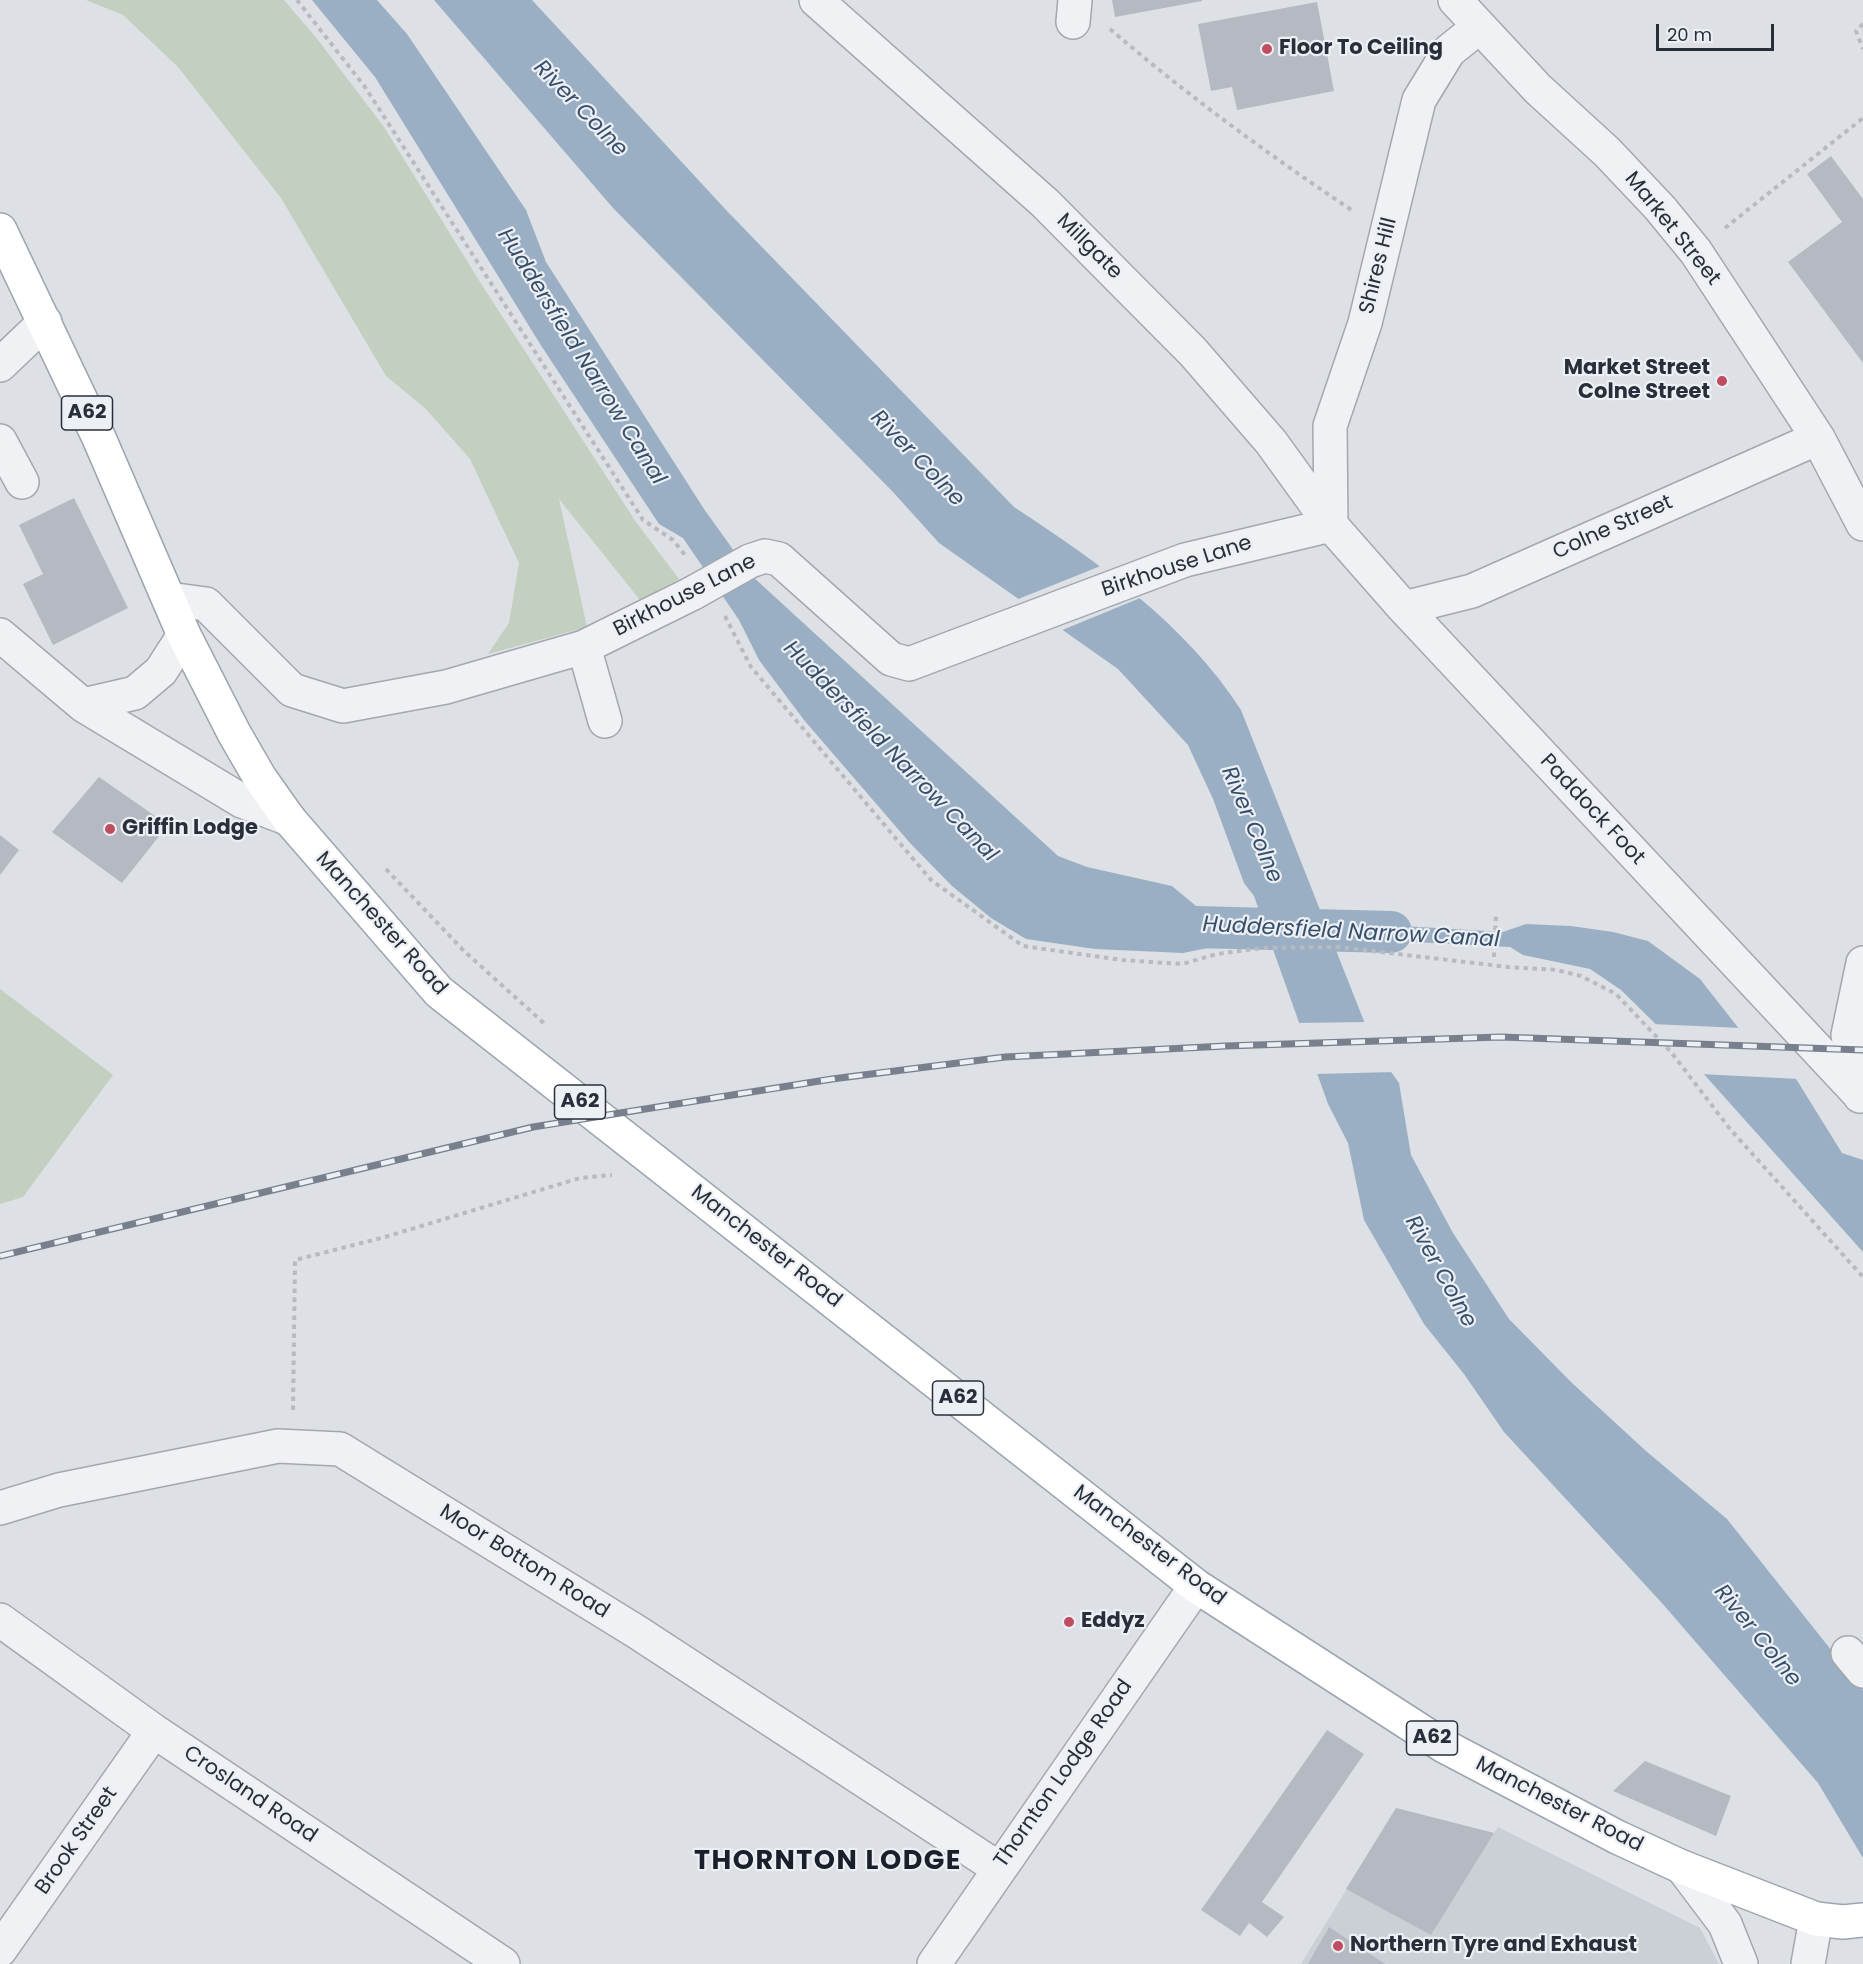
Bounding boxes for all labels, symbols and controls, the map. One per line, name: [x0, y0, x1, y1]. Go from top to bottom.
scale bar: [1659, 12, 1778, 50]
text: 20 m: [1667, 22, 1712, 47]
place label: Floor To Ceiling: [1279, 36, 1443, 62]
marker: Floor To Ceiling: [1260, 42, 1274, 56]
water label: River Colne: [528, 55, 632, 163]
street label: Market Street: [1619, 167, 1725, 291]
street label: Millgate: [1051, 209, 1127, 285]
street label: Shires Hill: [1355, 215, 1403, 317]
water label: Huddersfield Narrow Canal: [491, 224, 671, 490]
place label: Market Street Colne Street: [1564, 356, 1710, 406]
marker: Market Street Colne Street: [1715, 374, 1729, 388]
road number: A62: [62, 396, 112, 430]
water label: River Colne: [865, 405, 969, 513]
street label: Colne Street: [1549, 490, 1677, 566]
street label: Birkhouse Lane: [1099, 531, 1255, 603]
street label: Birkhouse Lane: [610, 549, 760, 643]
water label: Huddersfield Narrow Canal: [777, 636, 1003, 868]
street label: Paddock Foot: [1534, 749, 1650, 871]
water label: River Colne: [1215, 763, 1287, 887]
place label: Griffin Lodge: [122, 816, 258, 842]
marker: Griffin Lodge: [103, 822, 117, 836]
street label: Manchester Road: [310, 847, 452, 1001]
water label: Huddersfield Narrow Canal: [1202, 912, 1500, 954]
road number: A62: [554, 1085, 606, 1119]
street label: Manchester Road: [686, 1180, 846, 1314]
water label: River Colne: [1398, 1211, 1482, 1333]
road number: A62: [932, 1381, 984, 1415]
street label: Manchester Road: [1068, 1480, 1230, 1612]
street label: Moor Bottom Road: [435, 1500, 613, 1624]
water label: River Colne: [1708, 1580, 1806, 1692]
place label: Eddyz: [1081, 1609, 1145, 1635]
marker: Eddyz: [1062, 1615, 1076, 1629]
street label: Thornton Lodge Road: [990, 1675, 1138, 1873]
road number: A62: [1406, 1721, 1458, 1755]
street label: Crosland Road: [178, 1741, 322, 1849]
street label: Manchester Road: [1471, 1752, 1647, 1858]
street label: Brook Street: [31, 1782, 123, 1900]
district label: THORNTON LODGE: [694, 1846, 962, 1878]
place label: Northern Tyre and Exhaust: [1350, 1933, 1637, 1959]
marker: Northern Tyre and Exhaust: [1331, 1939, 1345, 1953]

